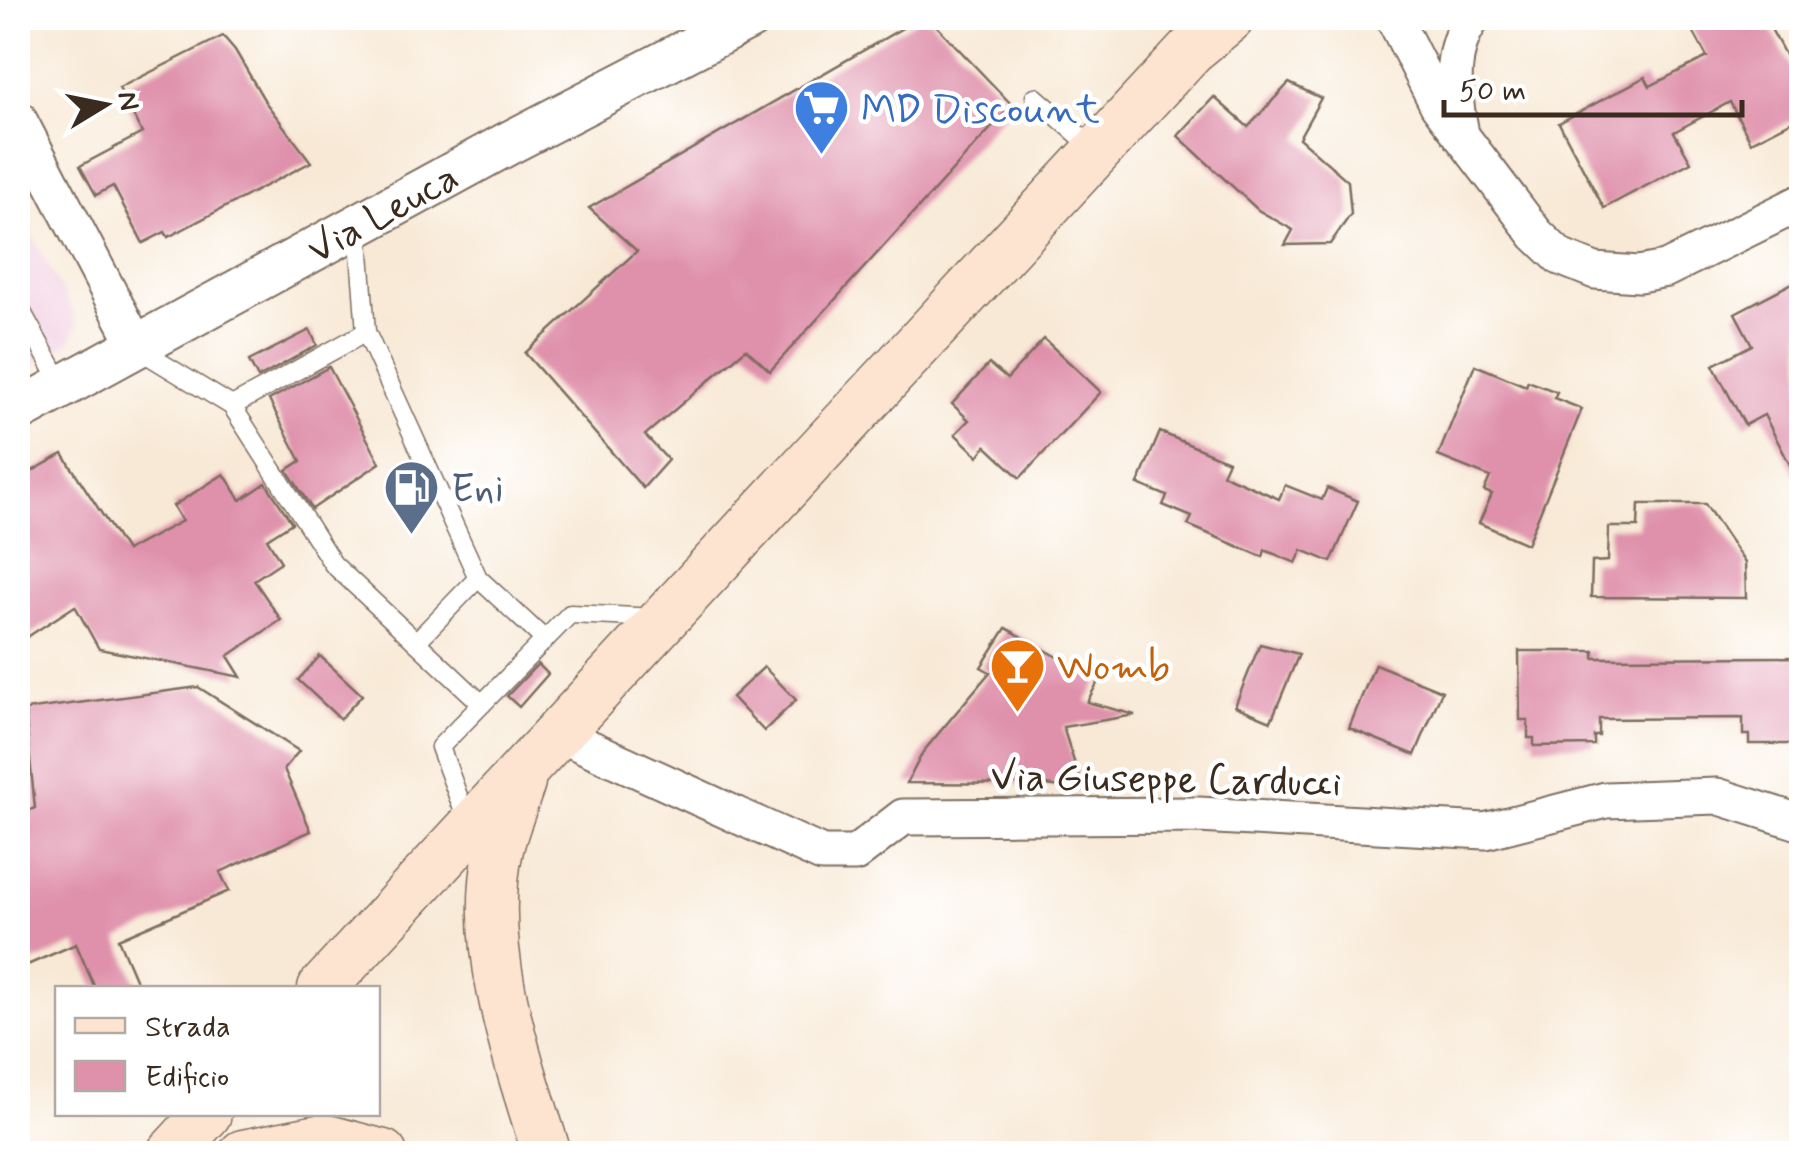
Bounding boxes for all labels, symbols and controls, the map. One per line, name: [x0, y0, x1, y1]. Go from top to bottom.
north arrow: [55, 55, 155, 155]
scale bar: [1444, 55, 1742, 117]
text: 50 m: [1459, 72, 1526, 111]
supermarket icon: MD Discount: [792, 78, 852, 157]
place label: MD Discount: [861, 85, 1100, 137]
text: N: [107, 89, 147, 113]
street label: Via Leuca: [299, 152, 468, 277]
fuel station icon: Eni: [382, 457, 442, 536]
place label: Eni: [451, 464, 504, 516]
bar icon: Womb: [988, 635, 1048, 714]
place label: Womb: [1057, 642, 1170, 694]
street label: Via Giuseppe Carducci: [990, 752, 1342, 810]
legend: [55, 986, 380, 1116]
text: Strada: [145, 1008, 231, 1047]
text: Edificio: [145, 1058, 229, 1097]

